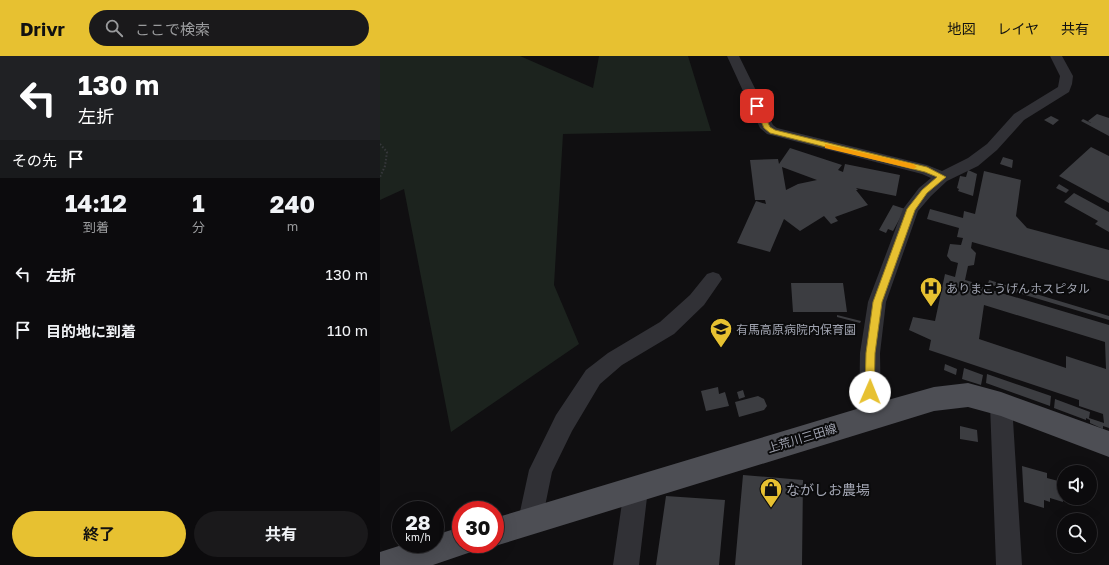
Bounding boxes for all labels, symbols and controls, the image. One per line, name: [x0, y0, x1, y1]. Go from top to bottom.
search box: [89, 10, 369, 46]
text: Drivr: [20, 17, 65, 40]
icon: search: [103, 17, 125, 39]
text: ここで検索: [135, 20, 210, 38]
text: 地図: [947, 20, 975, 37]
text: レイヤ: [997, 20, 1039, 37]
text: 共有: [1061, 20, 1089, 37]
text: 130 m: [78, 68, 159, 101]
icon: left: [12, 72, 64, 124]
pin: [740, 89, 774, 123]
icon: arrive: [746, 95, 768, 117]
text: 左折: [78, 105, 114, 127]
icon: arrive: [65, 148, 87, 170]
text: その先: [12, 151, 57, 169]
text: 14:12: [65, 188, 127, 217]
text: 1: [192, 188, 205, 217]
text: 240: [270, 189, 315, 218]
text: m: [287, 218, 298, 234]
text: 到着: [83, 219, 109, 235]
text: 分: [192, 219, 205, 235]
icon: left: [12, 263, 34, 285]
text: 130 m: [326, 265, 368, 283]
text: 左折: [46, 266, 76, 284]
hospital icon: ありまこうげんホスピタル: [918, 275, 944, 308]
place label: ありまこうげんホスピタル: [946, 281, 1090, 296]
school or university icon: 有馬高原病院内保育園: [708, 316, 734, 349]
icon: arrive: [12, 319, 34, 341]
text: 110 m: [327, 321, 368, 339]
text: 目的地に到着: [46, 322, 136, 340]
place label: 有馬高原病院内保育園: [736, 322, 856, 337]
position arrow: [849, 371, 891, 413]
street label: 上荒川三田線: [765, 420, 839, 456]
map controls: [1057, 465, 1097, 553]
button: sound: [1057, 465, 1097, 505]
shop icon: ながしお農場: [758, 476, 784, 509]
place label: ながしお農場: [786, 481, 870, 498]
speed limit sign: 30: [452, 501, 504, 553]
text: 28: [405, 510, 430, 534]
button: 終了: [12, 511, 186, 557]
button: 共有: [194, 511, 368, 557]
button: search: [1057, 513, 1097, 553]
text: km/h: [405, 531, 431, 543]

